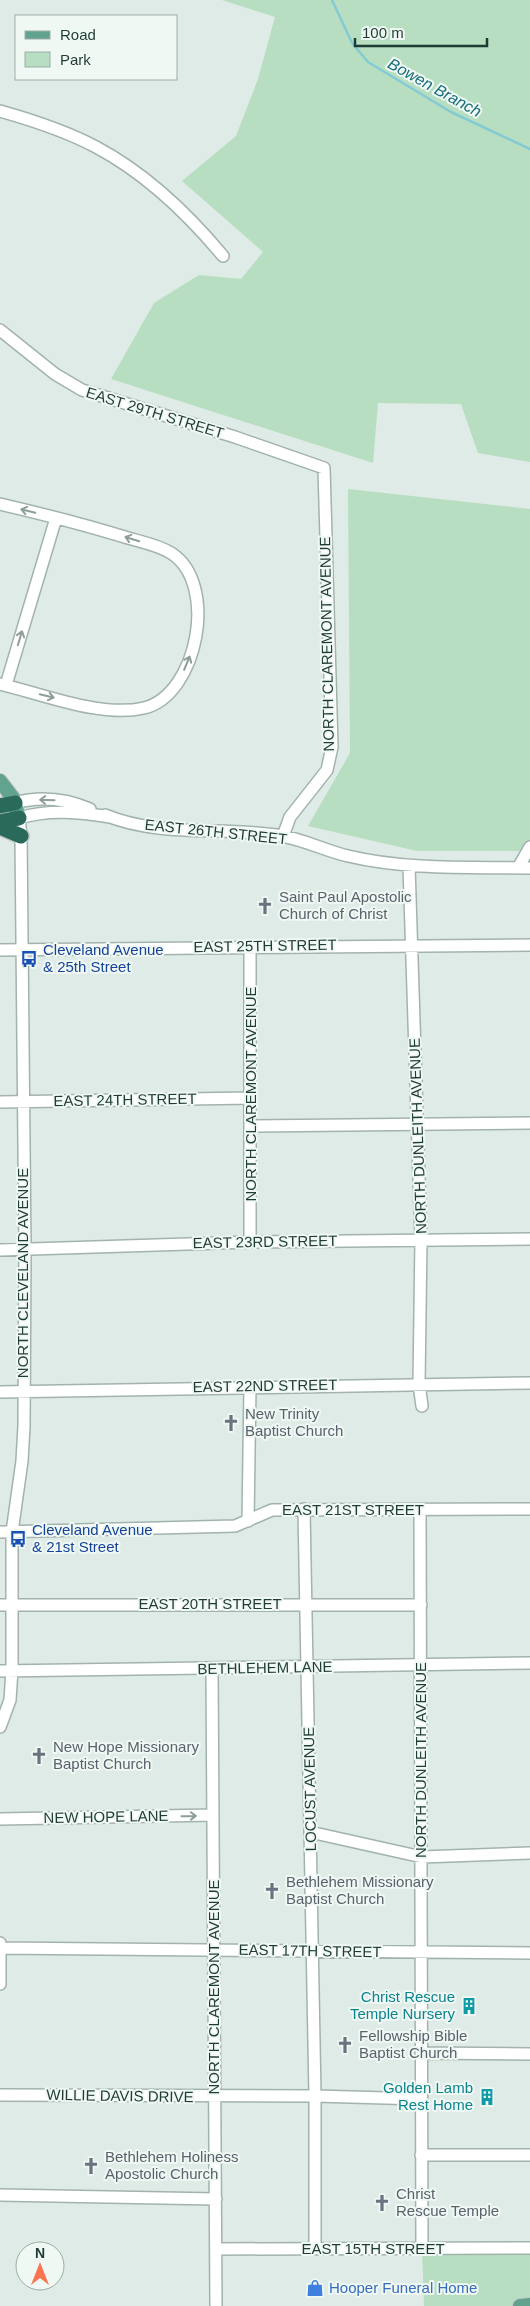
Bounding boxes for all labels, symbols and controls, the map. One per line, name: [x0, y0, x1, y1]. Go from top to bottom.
legend: [15, 15, 178, 80]
scale bar: [355, 15, 488, 47]
text: 100 m: [362, 24, 404, 41]
text: Road: [60, 26, 96, 43]
text: Park: [60, 51, 91, 68]
water label: Bowen Branch: [385, 55, 484, 120]
street label: EAST 29TH STREET: [84, 383, 226, 442]
one-way arrow: [20, 506, 36, 515]
one-way arrow: [124, 533, 140, 543]
street label: NORTH CLAREMONT AVENUE: [316, 536, 337, 752]
one-way arrow: [15, 631, 25, 647]
one-way arrow: [183, 656, 192, 672]
one-way arrow: [39, 691, 55, 701]
one-way arrow: [39, 795, 55, 804]
street label: EAST 26TH STREET: [144, 816, 288, 847]
place label: Saint Paul Apostolic Church of Christ: [279, 888, 412, 922]
church icon: Saint Paul Apostolic Church of Christ: [255, 896, 275, 916]
street label: EAST 25TH STREET: [193, 936, 337, 955]
place label: Cleveland Avenue & 25th Street: [43, 941, 164, 975]
bus stop icon: Cleveland Avenue & 25th Street: [19, 949, 39, 969]
street label: NORTH CLAREMONT AVENUE: [242, 986, 259, 1202]
street label: NORTH DUNLEITH AVENUE: [406, 1038, 429, 1234]
street label: EAST 24TH STREET: [53, 1090, 197, 1109]
street label: NORTH CLEVELAND AVENUE: [14, 1168, 31, 1378]
street label: EAST 23RD STREET: [192, 1232, 338, 1251]
street label: EAST 22ND STREET: [192, 1376, 338, 1395]
place label: New Trinity Baptist Church: [245, 1405, 343, 1439]
church icon: New Trinity Baptist Church: [221, 1413, 241, 1433]
street label: EAST 21ST STREET: [282, 1501, 424, 1518]
place label: Cleveland Avenue & 21st Street: [32, 1521, 153, 1555]
bus stop icon: Cleveland Avenue & 21st Street: [8, 1529, 28, 1549]
street label: EAST 20TH STREET: [138, 1595, 282, 1612]
street label: BETHLEHEM LANE: [197, 1658, 333, 1677]
street label: NORTH DUNLEITH AVENUE: [412, 1662, 429, 1858]
street label: LOCUST AVENUE: [300, 1727, 319, 1851]
place label: New Hope Missionary Baptist Church: [53, 1738, 199, 1772]
church icon: New Hope Missionary Baptist Church: [29, 1746, 49, 1766]
street label: NEW HOPE LANE: [43, 1807, 169, 1826]
one-way arrow: [180, 1811, 196, 1821]
place label: Bethlehem Missionary Baptist Church: [286, 1873, 434, 1907]
street label: NORTH CLAREMONT AVENUE: [205, 1879, 222, 2095]
church icon: Bethlehem Missionary Baptist Church: [262, 1881, 282, 1901]
street label: EAST 17TH STREET: [238, 1941, 382, 1960]
place label: Christ Rescue Temple Nursery: [350, 1988, 455, 2022]
building icon: Christ Rescue Temple Nursery: [459, 1996, 479, 2016]
place label: Fellowship Bible Baptist Church: [359, 2027, 467, 2061]
church icon: Fellowship Bible Baptist Church: [335, 2035, 355, 2055]
place label: Golden Lamb Rest Home: [383, 2079, 473, 2113]
street label: WILLIE DAVIS DRIVE: [46, 2086, 194, 2105]
building icon: Golden Lamb Rest Home: [477, 2087, 497, 2107]
place label: Bethlehem Holiness Apostolic Church: [105, 2148, 238, 2182]
church icon: Bethlehem Holiness Apostolic Church: [81, 2156, 101, 2176]
place label: Christ Rescue Temple: [396, 2185, 499, 2219]
church icon: Christ Rescue Temple: [372, 2193, 392, 2213]
street label: EAST 15TH STREET: [301, 2240, 445, 2257]
north arrow: [15, 2241, 65, 2291]
text: N: [35, 2245, 45, 2261]
shop icon: Hooper Funeral Home: [305, 2278, 325, 2298]
place label: Hooper Funeral Home: [329, 2279, 477, 2296]

